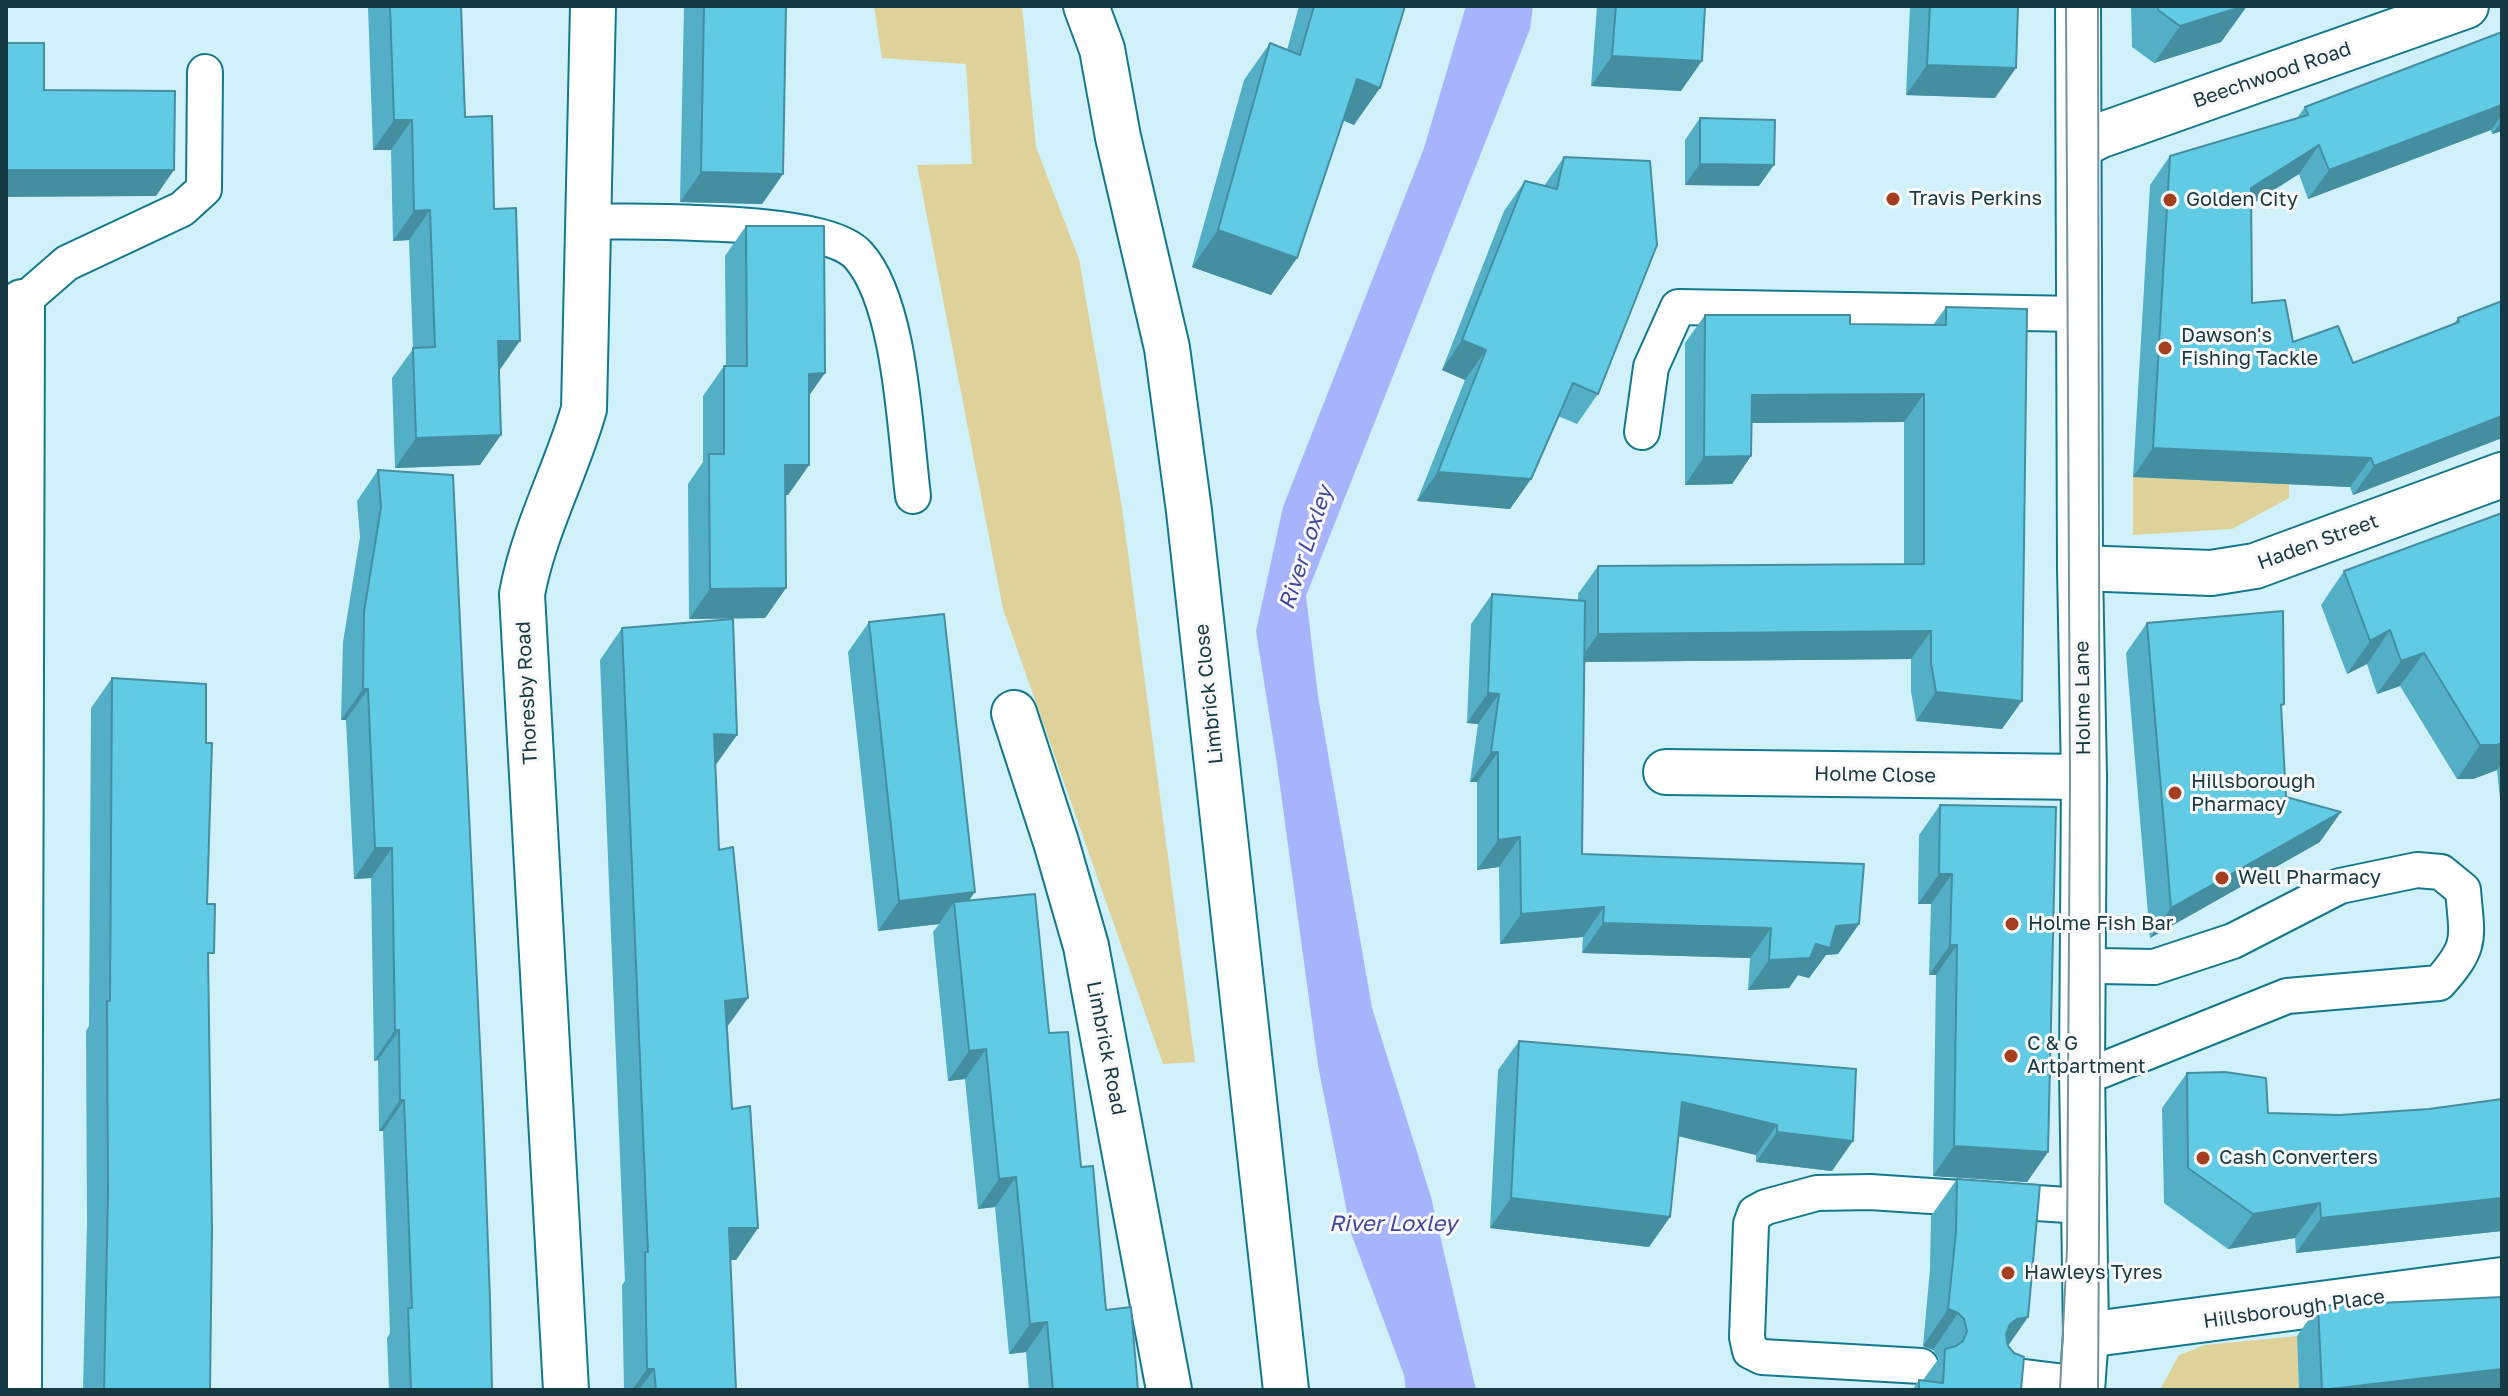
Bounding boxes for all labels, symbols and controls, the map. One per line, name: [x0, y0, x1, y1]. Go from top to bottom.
street label: Beechwood Road: [2190, 37, 2354, 113]
place label: Travis Perkins: [1909, 187, 2042, 211]
place label: Golden City: [2186, 188, 2298, 212]
marker: Travis Perkins: [1884, 190, 1902, 208]
marker: Golden City: [2161, 191, 2179, 209]
place label: Dawson's Fishing Tackle: [2181, 324, 2318, 371]
marker: Dawson's Fishing Tackle: [2156, 339, 2174, 357]
water label: River Loxley: [1274, 483, 1338, 613]
street label: Haden Street: [2254, 509, 2382, 575]
street label: Thoresby Road: [511, 621, 543, 765]
street label: Limbrick Close: [1190, 623, 1228, 765]
street label: Holme Lane: [2070, 640, 2096, 756]
street label: Holme Close: [1814, 762, 1936, 788]
place label: Hillsborough Pharmacy: [2191, 770, 2316, 817]
marker: Hillsborough Pharmacy: [2166, 784, 2184, 802]
place label: Well Pharmacy: [2238, 866, 2381, 890]
marker: Well Pharmacy: [2213, 869, 2231, 887]
place label: Holme Fish Bar: [2028, 912, 2174, 936]
marker: Holme Fish Bar: [2003, 915, 2021, 933]
street label: Limbrick Road: [1081, 979, 1131, 1117]
place label: C & G Artpartment: [2027, 1032, 2146, 1079]
marker: C & G Artpartment: [2002, 1047, 2020, 1065]
place label: Cash Converters: [2219, 1146, 2378, 1170]
marker: Cash Converters: [2194, 1149, 2212, 1167]
water label: River Loxley: [1329, 1211, 1457, 1237]
place label: Hawleys Tyres: [2024, 1261, 2162, 1285]
marker: Hawleys Tyres: [1999, 1264, 2017, 1282]
street label: Hillsborough Place: [2202, 1284, 2386, 1334]

